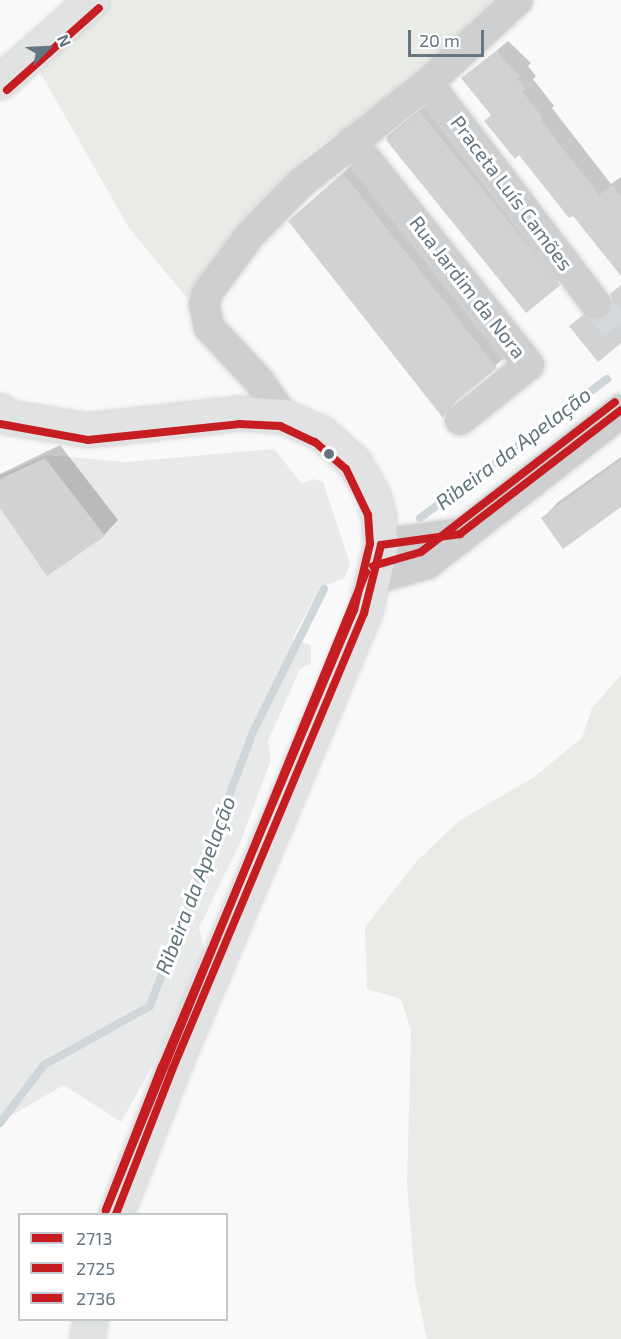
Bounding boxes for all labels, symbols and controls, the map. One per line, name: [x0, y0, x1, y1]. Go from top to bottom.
north arrow: [18, 18, 78, 78]
scale bar: [411, 18, 488, 56]
text: 20 m: [419, 29, 460, 51]
text: N: [54, 31, 76, 50]
street label: Praceta Luís Camões: [446, 111, 578, 275]
street label: Rua Jardim da Nora: [405, 211, 531, 363]
water label: Ribeira da Apelação: [430, 381, 596, 515]
unlabelled marker: [323, 448, 335, 460]
water label: Ribeira da Apelação: [149, 792, 241, 978]
legend: [18, 1213, 228, 1321]
text: 2713: [76, 1227, 113, 1249]
text: 2725: [76, 1257, 115, 1279]
text: 2736: [76, 1287, 116, 1309]

